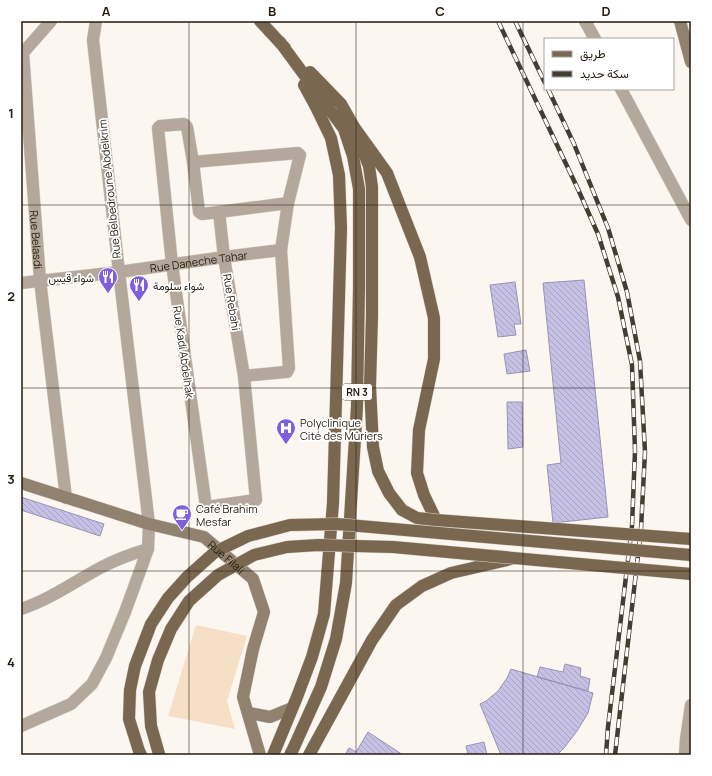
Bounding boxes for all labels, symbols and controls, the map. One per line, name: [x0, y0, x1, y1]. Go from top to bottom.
text: A: [102, 2, 111, 20]
text: B: [268, 2, 276, 20]
text: C: [435, 2, 445, 20]
text: D: [601, 2, 611, 20]
legend: [544, 38, 674, 90]
text: طريق: [580, 45, 606, 62]
text: سكة حديد: [580, 65, 629, 82]
text: 1: [8, 104, 14, 122]
street label: Rue Belbedroune Abdelkrim: [94, 119, 124, 259]
street label: Rue Belasdi: [27, 210, 47, 269]
street label: Rue Daneche Tahar: [149, 247, 248, 275]
restaurant icon: شواء قيس: [97, 266, 119, 294]
place label: شواء قيس: [49, 270, 94, 285]
street label: Rue Rebahi: [220, 273, 244, 331]
restaurant icon: شواء سلومة: [128, 274, 150, 302]
place label: شواء سلومة: [153, 278, 205, 293]
text: 2: [7, 287, 15, 305]
street label: Rue Kadi Abdelhak: [170, 305, 198, 400]
road number: RN 3: [342, 384, 372, 400]
place label: Polyclinique Cité des Mûriers: [300, 415, 383, 443]
hospital icon: Polyclinique Cité des Mûriers: [275, 417, 297, 445]
text: 3: [7, 470, 15, 488]
place label: Café Brahim Mesfar: [196, 501, 258, 529]
cafe icon: Café Brahim Mesfar: [171, 503, 193, 531]
street label: Rue Filali: [205, 537, 248, 577]
text: 4: [7, 653, 15, 671]

